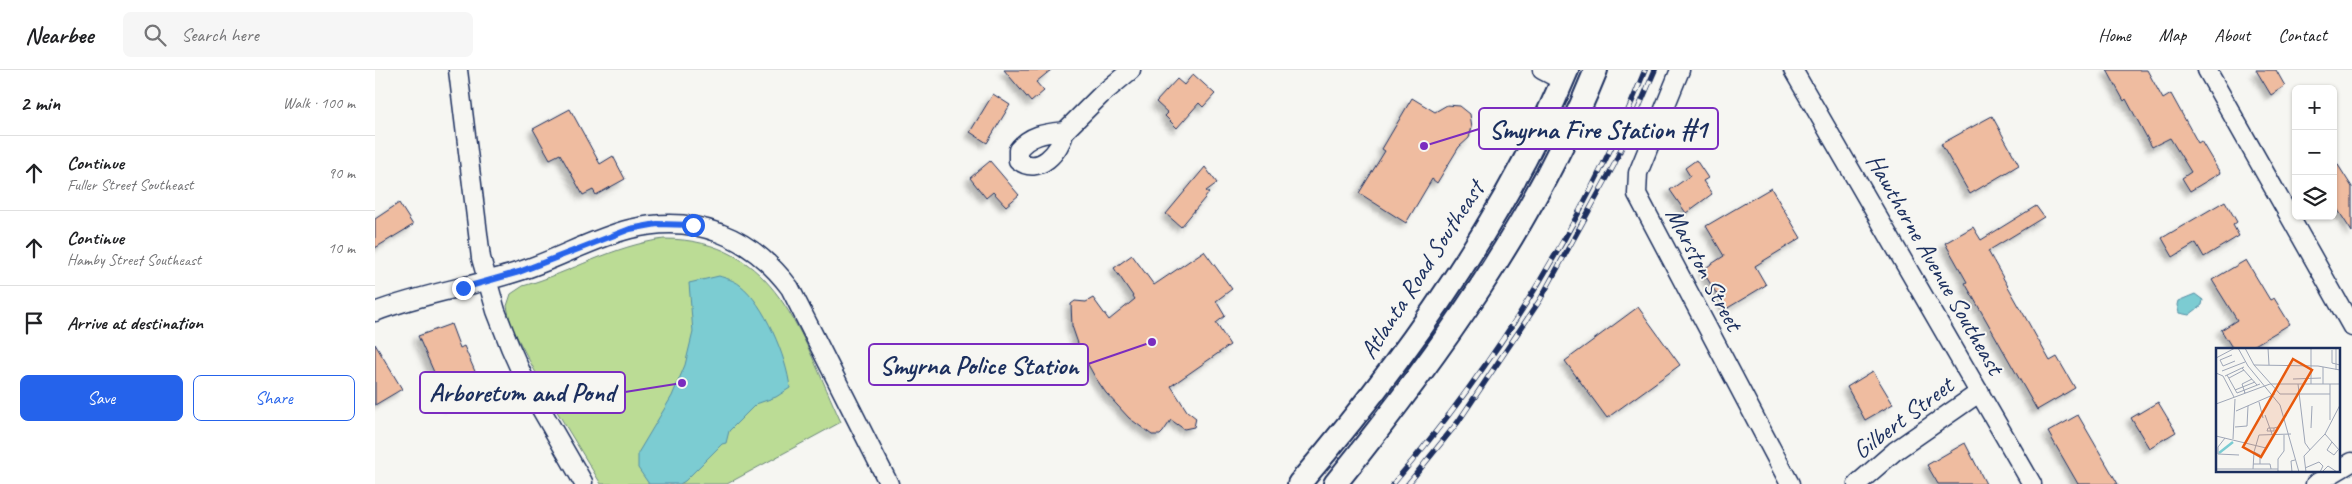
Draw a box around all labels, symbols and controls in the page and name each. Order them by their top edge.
search box [123,12,473,57]
text: Nearbee [25,20,93,50]
icon: search [141,21,169,49]
text: Search here [181,23,259,47]
text: Home [2098,24,2131,46]
text: Map [2159,24,2186,46]
text: About [2214,24,2250,46]
text: Contact [2278,24,2327,46]
map controls [2292,85,2337,220]
button: + [2292,85,2337,130]
text: 2 min [20,90,60,116]
text: Walk · 100 m [283,93,355,113]
callout: Smyrna Fire Station #1 [1479,108,1718,149]
text: Smyrna Fire Station #1 [1489,113,1710,146]
button: − [2292,130,2337,175]
street label: Hawthorne Avenue Southeast [1859,148,2013,382]
text: Continue [67,151,124,175]
icon: ahead [20,159,48,187]
text: 90 m [328,163,355,183]
street label: Atlanta Road Southeast [1353,172,1493,365]
text: Fuller Street Southeast [67,175,193,195]
button: layers [2292,175,2337,220]
street label: Marston Street [1658,202,1751,338]
route start [682,214,705,237]
text: Continue [67,226,124,250]
icon: ahead [20,234,48,262]
text: 10 m [328,238,355,258]
text: Hamby Street Southeast [67,250,201,270]
route end [452,277,475,300]
icon: arrive [20,309,48,337]
text: Arrive at destination [67,311,203,335]
callout: Smyrna Police Station [869,344,1088,385]
inset map [2216,348,2339,472]
text: Smyrna Police Station [880,349,1080,382]
street label: Gilbert Street [1846,368,1962,466]
callout: Arboretum and Pond [420,372,625,413]
button: Save [20,375,183,421]
button: Share [193,375,355,421]
text: Arboretum and Pond [429,376,619,409]

